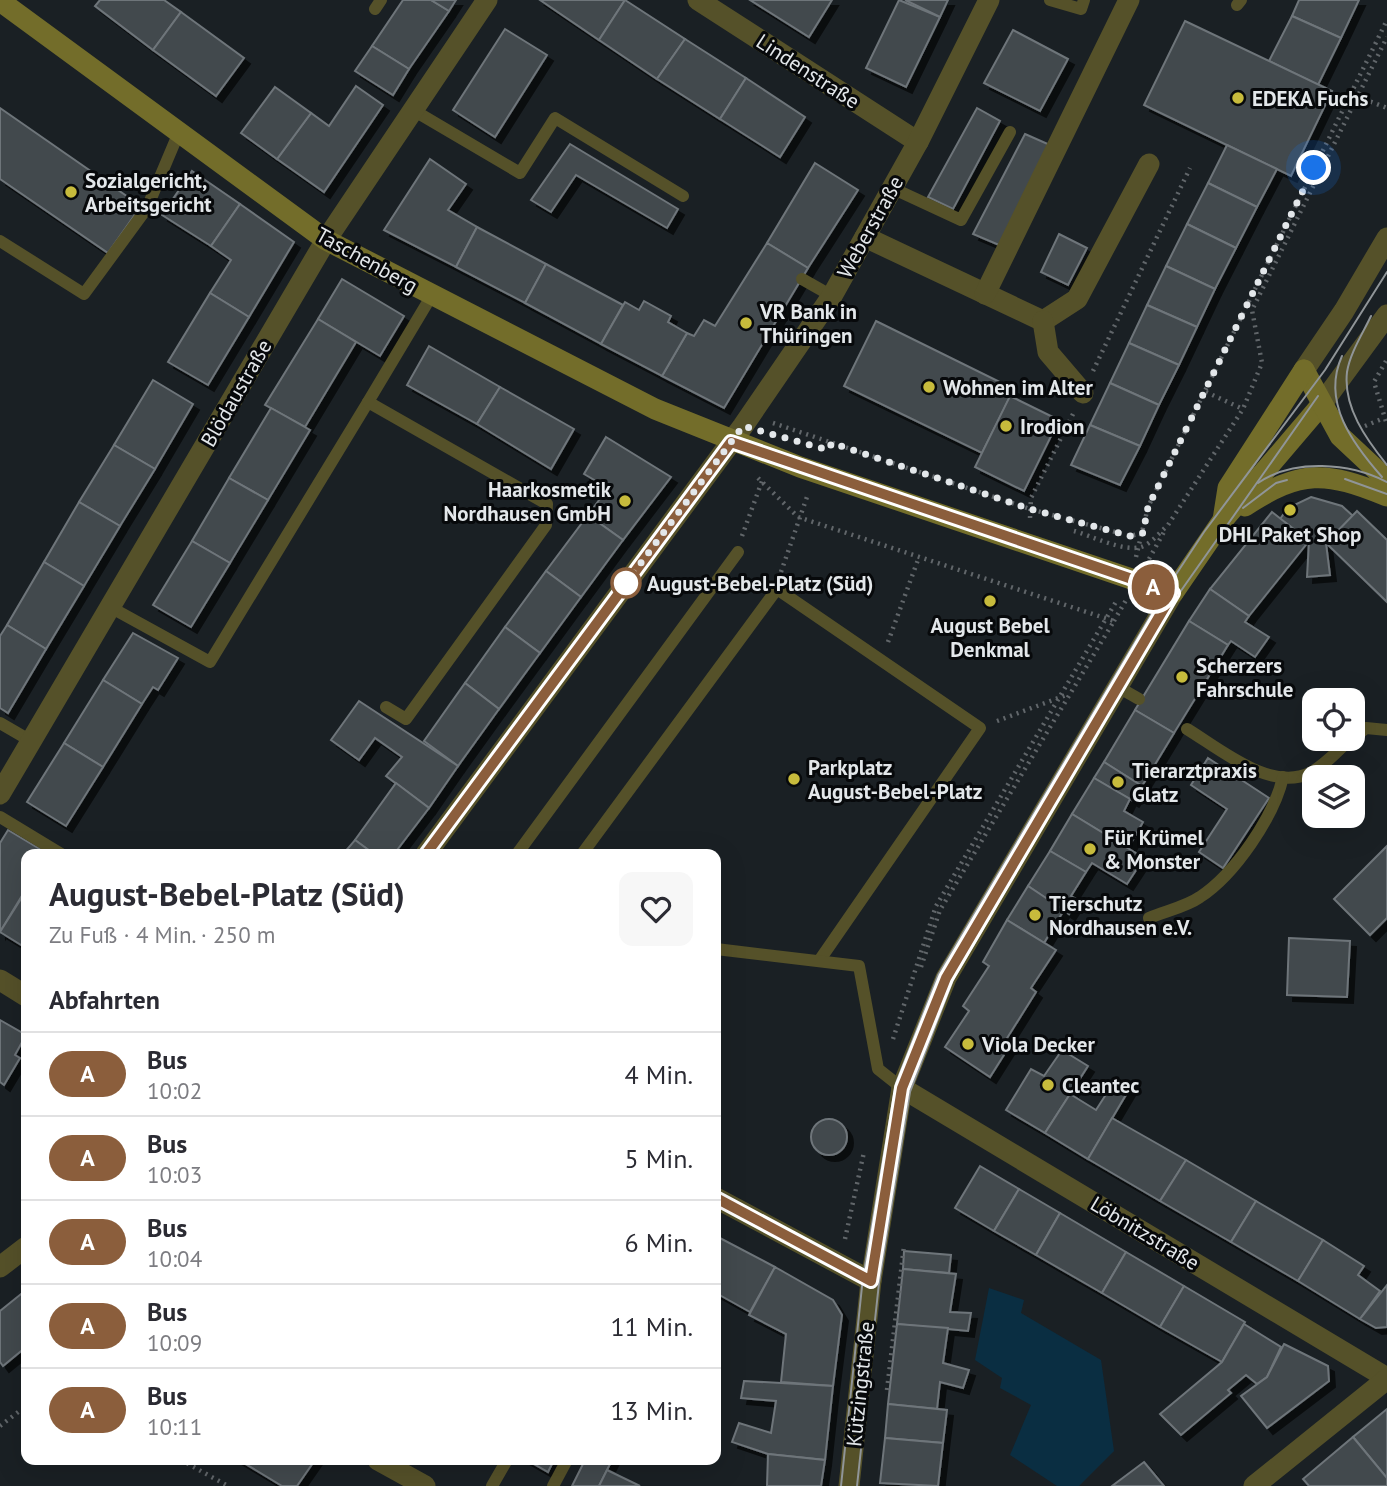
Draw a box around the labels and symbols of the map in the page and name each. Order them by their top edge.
street label: Lindenstraße [751,28,865,114]
place label: EDEKA Fuchs [1252,85,1368,112]
marker: EDEKA Fuchs [1230,90,1246,106]
your location [1296,150,1331,185]
place label: Sozialgericht, Arbeitsgericht [85,167,212,218]
street label: Weberstraße [831,171,909,283]
marker: Sozialgericht, Arbeitsgericht [63,184,79,200]
street label: Taschenberg [311,221,423,299]
place label: VR Bank in Thüringen [759,298,857,349]
marker: VR Bank in Thüringen [738,315,754,331]
street label: Blödaustraße [194,335,278,451]
place label: Wohnen im Alter [943,374,1093,401]
marker: Wohnen im Alter [921,379,937,395]
place label: Irodion [1020,413,1084,440]
marker: Irodion [998,418,1014,434]
place label: Haarkosmetik Nordhausen GmbH [443,476,612,527]
marker: Haarkosmetik Nordhausen GmbH [617,493,633,509]
marker: DHL Paket Shop [1282,502,1298,518]
place label: DHL Paket Shop [1219,521,1361,548]
line badge: A [1130,564,1176,610]
marker: August-Bebel-Platz (Süd) [611,568,641,598]
place label: August-Bebel-Platz (Süd) [647,570,873,597]
marker: August Bebel Denkmal [982,593,998,609]
place label: August Bebel Denkmal [930,612,1050,663]
place label: Scherzers Fahrschule [1196,652,1293,703]
marker: Scherzers Fahrschule [1174,669,1190,685]
place label: Parkplatz August-Bebel-Platz [808,754,982,805]
place label: Tierarztpraxis Glatz [1132,757,1257,808]
marker: Parkplatz August-Bebel-Platz [786,771,802,787]
marker: Tierarztpraxis Glatz [1110,774,1126,790]
place label: Für Krümel & Monster [1104,824,1204,875]
marker: Für Krümel & Monster [1082,841,1098,857]
place label: Tierschutz Nordhausen e.V. [1049,890,1192,941]
marker: Tierschutz Nordhausen e.V. [1027,907,1043,923]
place label: Viola Decker [981,1031,1095,1058]
marker: Viola Decker [960,1036,976,1052]
place label: Cleantec [1062,1072,1139,1099]
marker: Cleantec [1040,1077,1056,1093]
street label: Löbnitzstraße [1086,1190,1204,1276]
street label: Kützingstraße [840,1320,880,1448]

